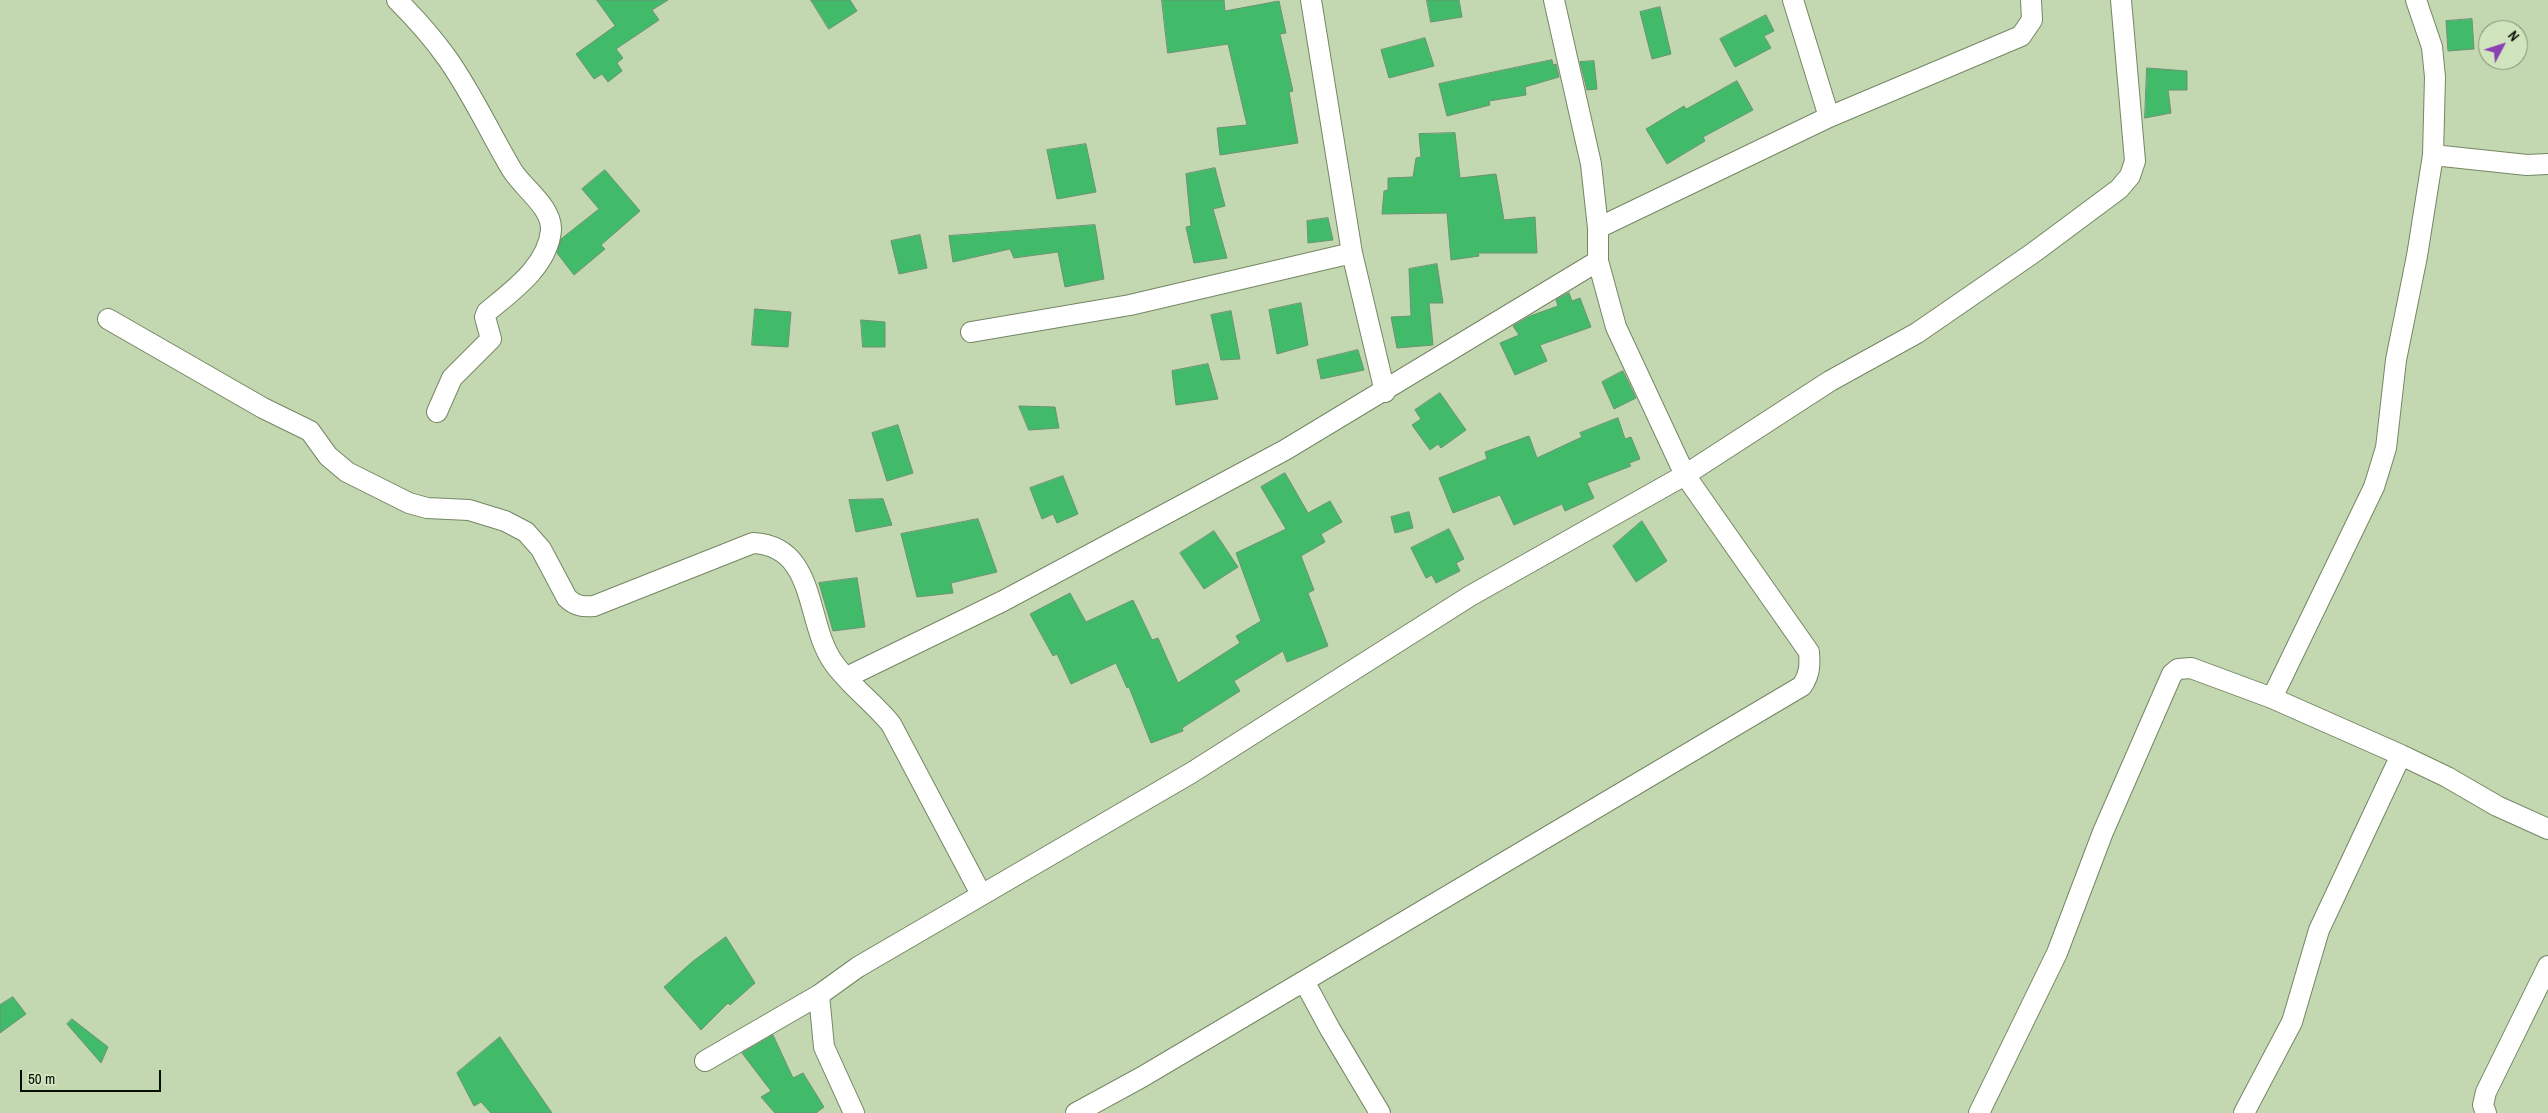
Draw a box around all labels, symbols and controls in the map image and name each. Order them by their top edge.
north arrow [2478,20,2528,70]
text: N [2504,27,2523,45]
scale bar [22,1060,164,1092]
text: 50 m [28,1068,55,1089]

